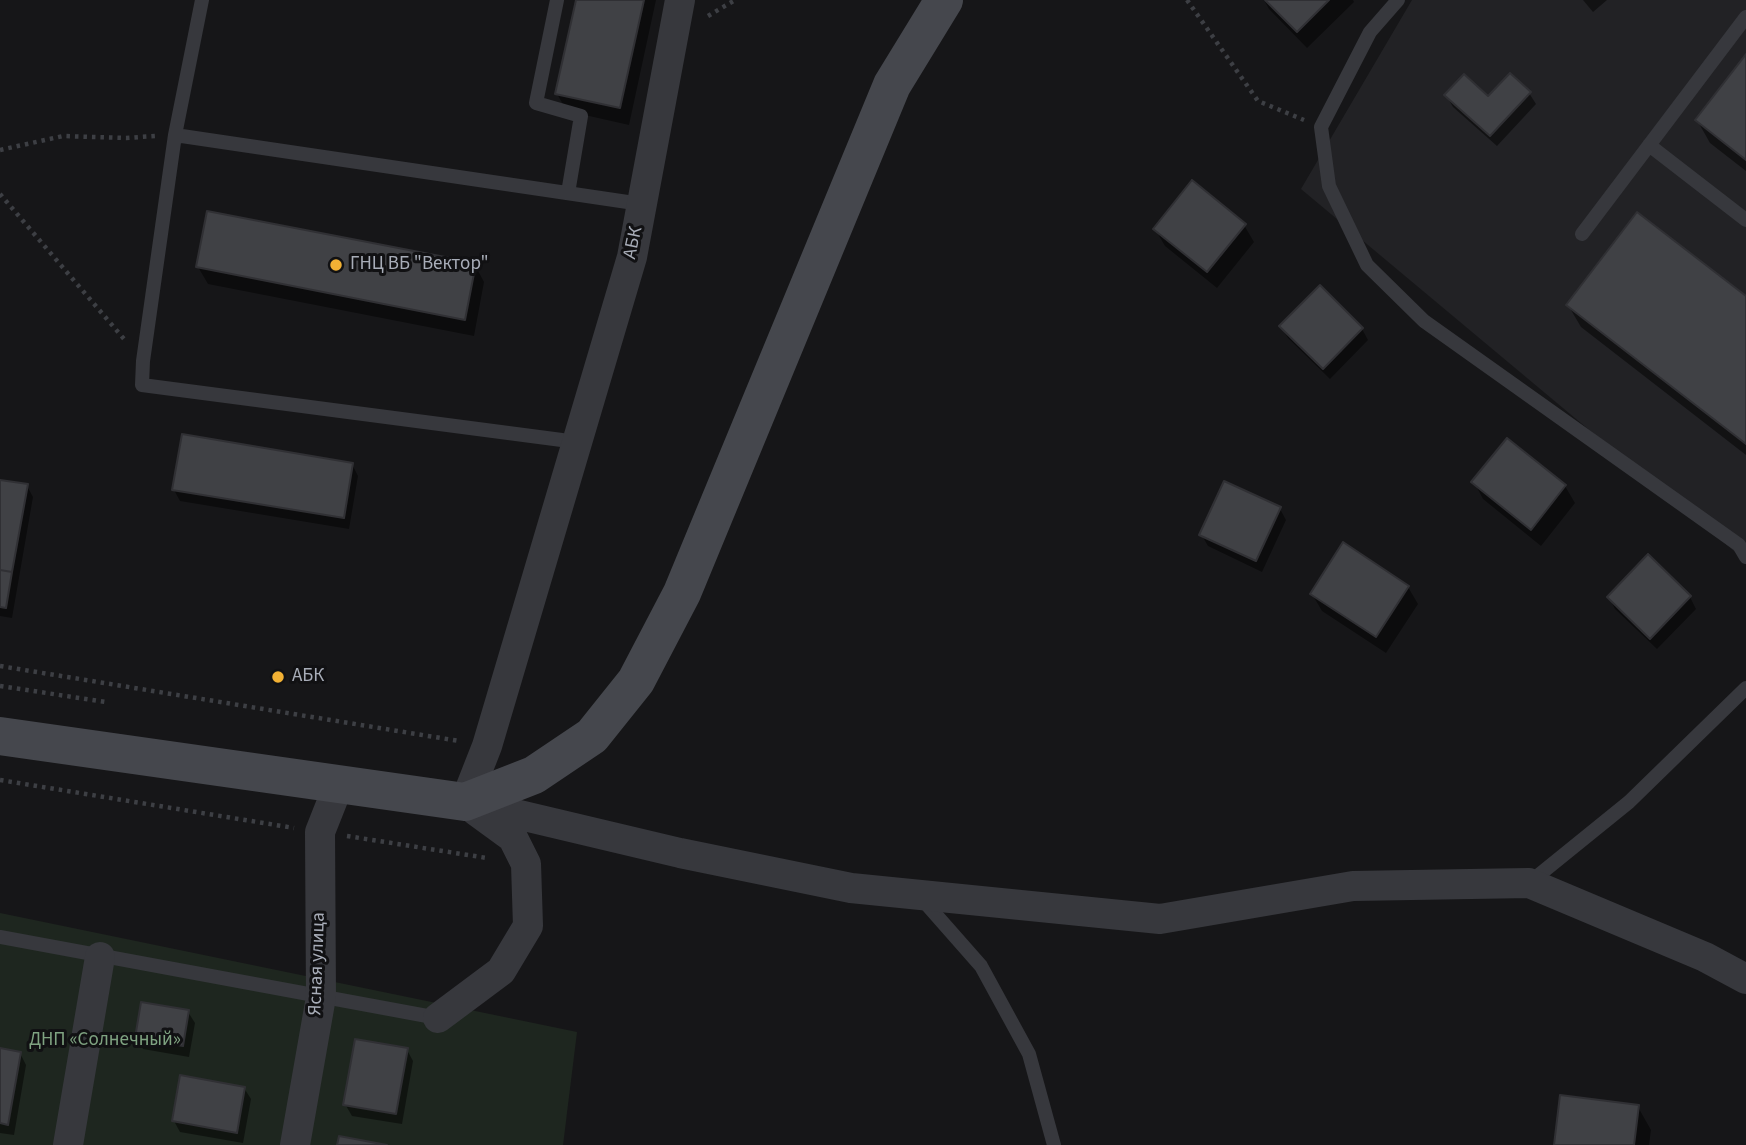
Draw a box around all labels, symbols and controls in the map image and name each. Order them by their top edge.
street label: АБК [619,225,649,261]
place label: ГНЦ ВБ "Вектор" [350,254,488,276]
marker: ГНЦ ВБ "Вектор" [328,257,344,273]
place label: АБК [292,666,324,688]
marker: АБК [270,669,286,685]
street label: Ясная улица [305,912,331,1016]
park label: ДНП «Солнечный» [29,1030,181,1052]

